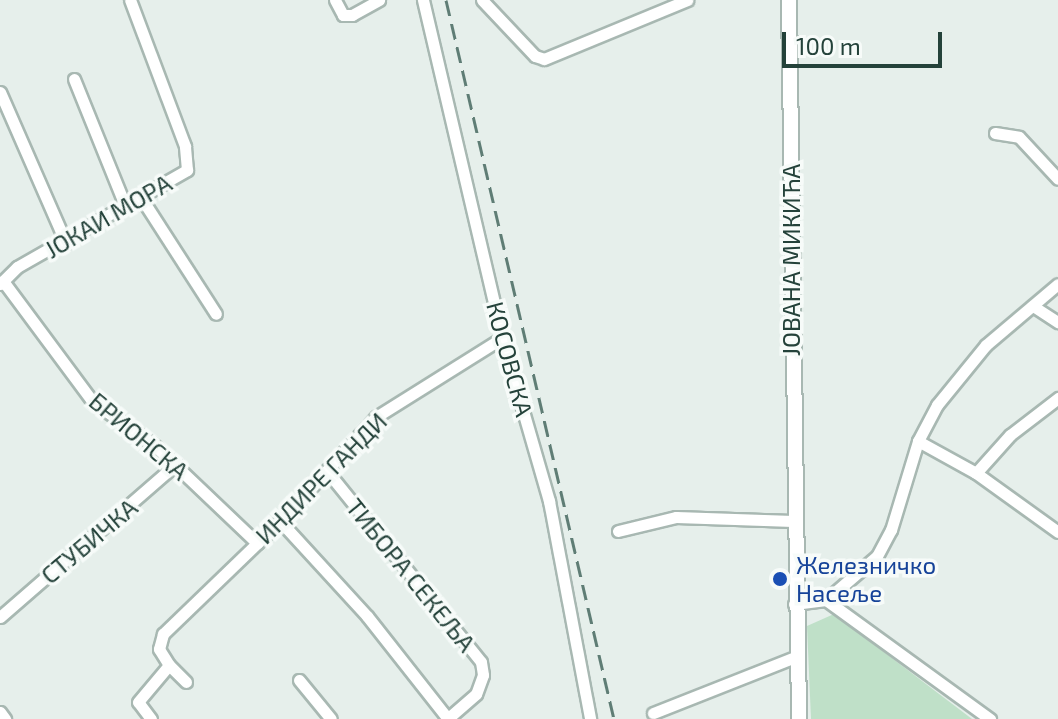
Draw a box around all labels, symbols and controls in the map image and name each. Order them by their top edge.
scale bar [786,16,946,66]
text: 100 m [796,31,861,60]
street label: ЈОВАНА МИКИЋА [777,164,805,356]
street label: ЈОКАИ МОРА [39,168,177,264]
street label: КОСОВСКА [481,298,539,420]
street label: БРИОНСКА [84,386,194,486]
street label: ИНДИРЕ ГАНДИ [249,406,393,550]
street label: СТУБИЧКА [35,493,143,589]
street label: ТИБОРА СЕКЕЉА [340,493,482,657]
place label: Железничко Насеље [796,551,936,607]
marker: Железничко Насеље [771,570,789,588]

